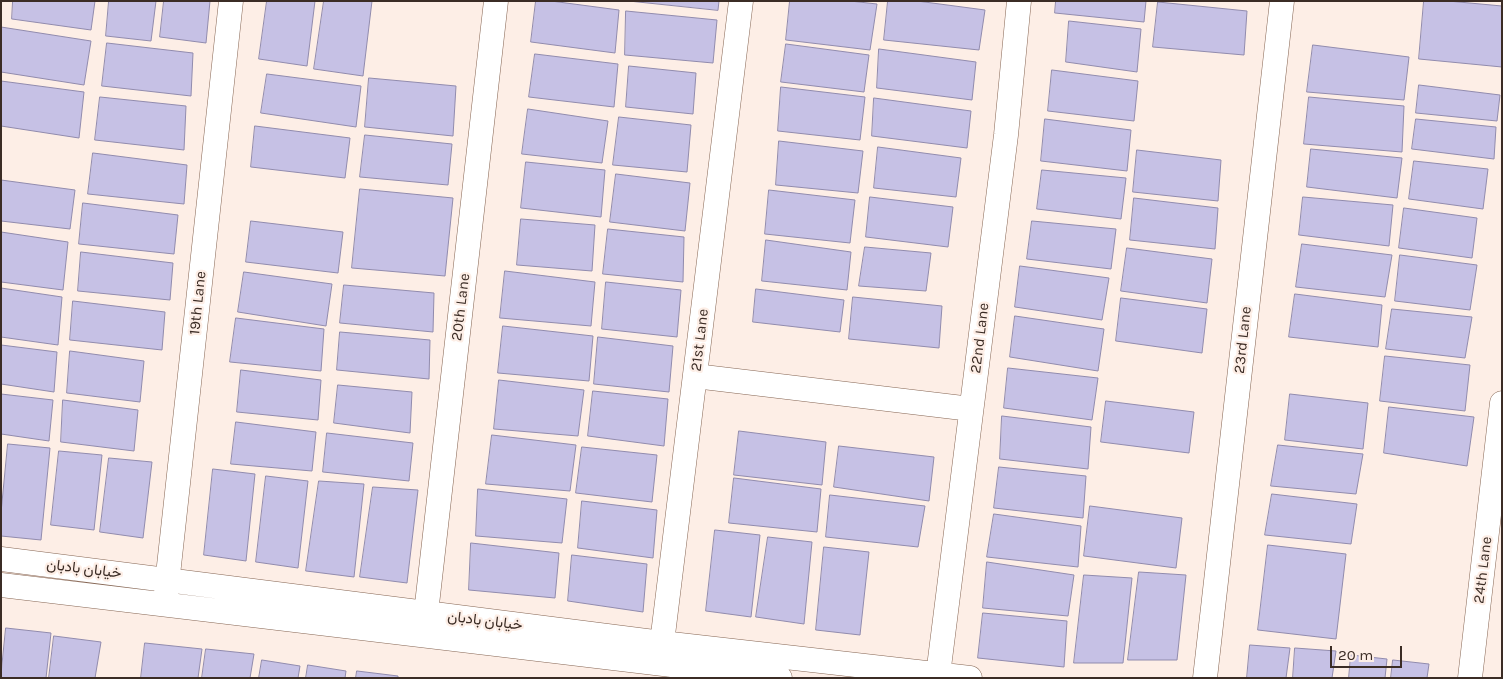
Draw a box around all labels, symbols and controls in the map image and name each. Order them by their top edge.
street label: 19th Lane [186,270,210,336]
street label: 20th Lane [448,272,474,342]
street label: 22nd Lane [967,302,993,374]
street label: 23rd Lane [1231,306,1255,374]
street label: 21st Lane [687,308,713,372]
street label: 24th Lane [1470,535,1496,605]
street label: خیابان بادبان [45,555,123,583]
street label: خیابان بادبان [446,607,524,635]
scale bar [1333,636,1406,668]
text: 20 m [1338,646,1373,664]

